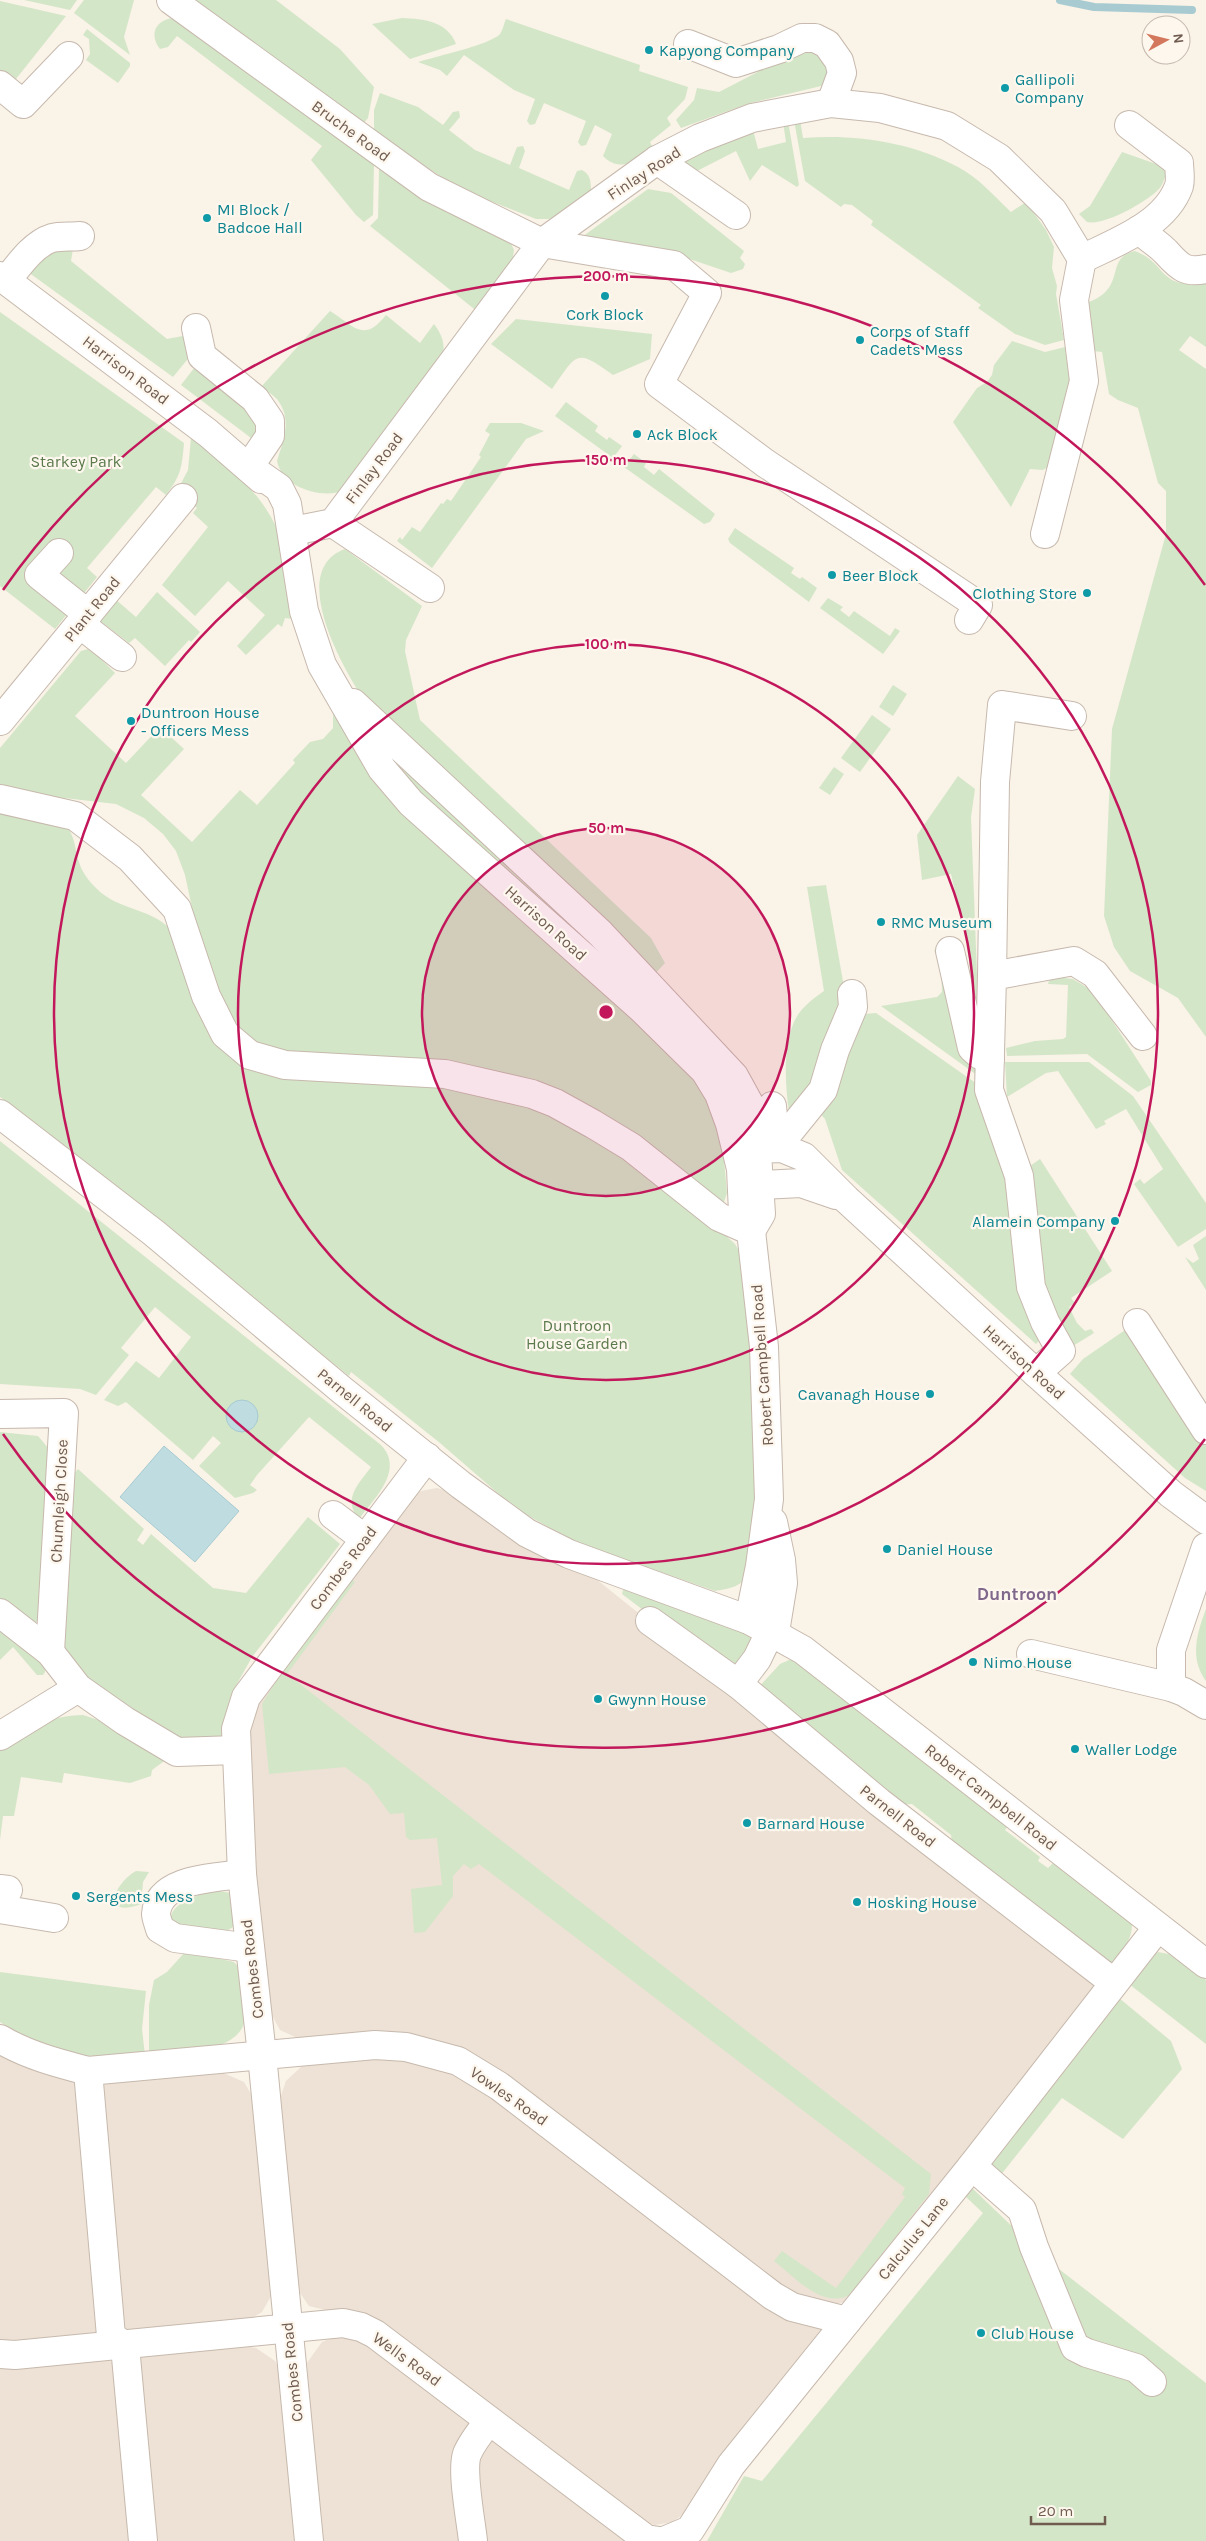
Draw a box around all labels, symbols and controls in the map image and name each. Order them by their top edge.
north arrow [1141,15,1191,65]
text: N [1169,32,1187,44]
place label: Kapyong Company [659,41,795,60]
marker: Kapyong Company [643,44,655,56]
place label: Gallipoli Company [1015,70,1084,107]
marker: Gallipoli Company [999,82,1011,94]
street label: Bruche Road [308,96,394,166]
street label: Finlay Road [604,142,684,204]
place label: MI Block / Badcoe Hall [217,200,303,237]
marker: MI Block / Badcoe Hall [201,212,213,224]
text: 200 m [583,267,629,285]
marker: Cork Block [599,290,611,302]
place label: Cork Block [566,305,644,324]
place label: Corps of Staff Cadets Mess [870,322,970,359]
street label: Harrison Road [79,331,173,409]
marker: Corps of Staff Cadets Mess [854,334,866,346]
place label: Ack Block [647,425,718,444]
marker: Ack Block [631,428,643,440]
street label: Finlay Road [341,429,407,507]
text: 150 m [585,451,627,469]
park label: Starkey Park [30,452,122,471]
place label: Beer Block [842,566,918,585]
marker: Beer Block [826,569,838,581]
street label: Plant Road [60,573,124,645]
place label: Clothing Store [973,584,1077,603]
marker: Clothing Store [1081,587,1093,599]
text: 100 m [585,635,627,653]
place label: Duntroon House - Officers Mess [141,703,259,740]
marker: Duntroon House - Officers Mess [125,715,137,727]
text: 50 m [588,819,624,837]
street label: Harrison Road [501,881,591,965]
place label: RMC Museum [891,913,992,932]
marker: RMC Museum [875,916,887,928]
centre of rings [597,1003,615,1021]
place label: Alamein Company [972,1212,1106,1231]
marker: Alamein Company [1109,1215,1121,1227]
street label: Robert Campbell Road [747,1284,777,1446]
park label: Duntroon House Garden [526,1316,628,1353]
street label: Harrison Road [979,1320,1069,1404]
street label: Parnell Road [314,1364,396,1436]
place label: Cavanagh House [798,1385,920,1404]
marker: Cavanagh House [924,1388,936,1400]
street label: Chumleigh Close [46,1439,72,1563]
street label: Combes Road [305,1522,381,1614]
place label: Daniel House [897,1540,993,1559]
marker: Daniel House [881,1543,893,1555]
district label: Duntroon [977,1583,1057,1605]
place label: Nimo House [983,1653,1072,1672]
marker: Nimo House [967,1656,979,1668]
place label: Gwynn House [608,1690,706,1709]
marker: Gwynn House [592,1693,604,1705]
street label: Robert Campbell Road [921,1740,1061,1854]
place label: Waller Lodge [1085,1740,1177,1759]
marker: Waller Lodge [1069,1743,1081,1755]
street label: Parnell Road [856,1781,940,1851]
place label: Barnard House [757,1814,865,1833]
marker: Barnard House [741,1817,753,1829]
place label: Sergents Mess [86,1887,193,1906]
marker: Sergents Mess [70,1890,82,1902]
place label: Hosking House [867,1893,977,1912]
marker: Hosking House [851,1896,863,1908]
street label: Combes Road [236,1918,268,2020]
street label: Vowles Road [466,2062,552,2130]
street label: Calculus Lane [874,2193,952,2283]
street label: Combes Road [277,2321,307,2423]
place label: Club House [991,2324,1074,2343]
marker: Club House [975,2327,987,2339]
street label: Wells Road [369,2328,445,2390]
scale bar [1031,2494,1105,2526]
text: 20 m [1038,2502,1073,2520]

